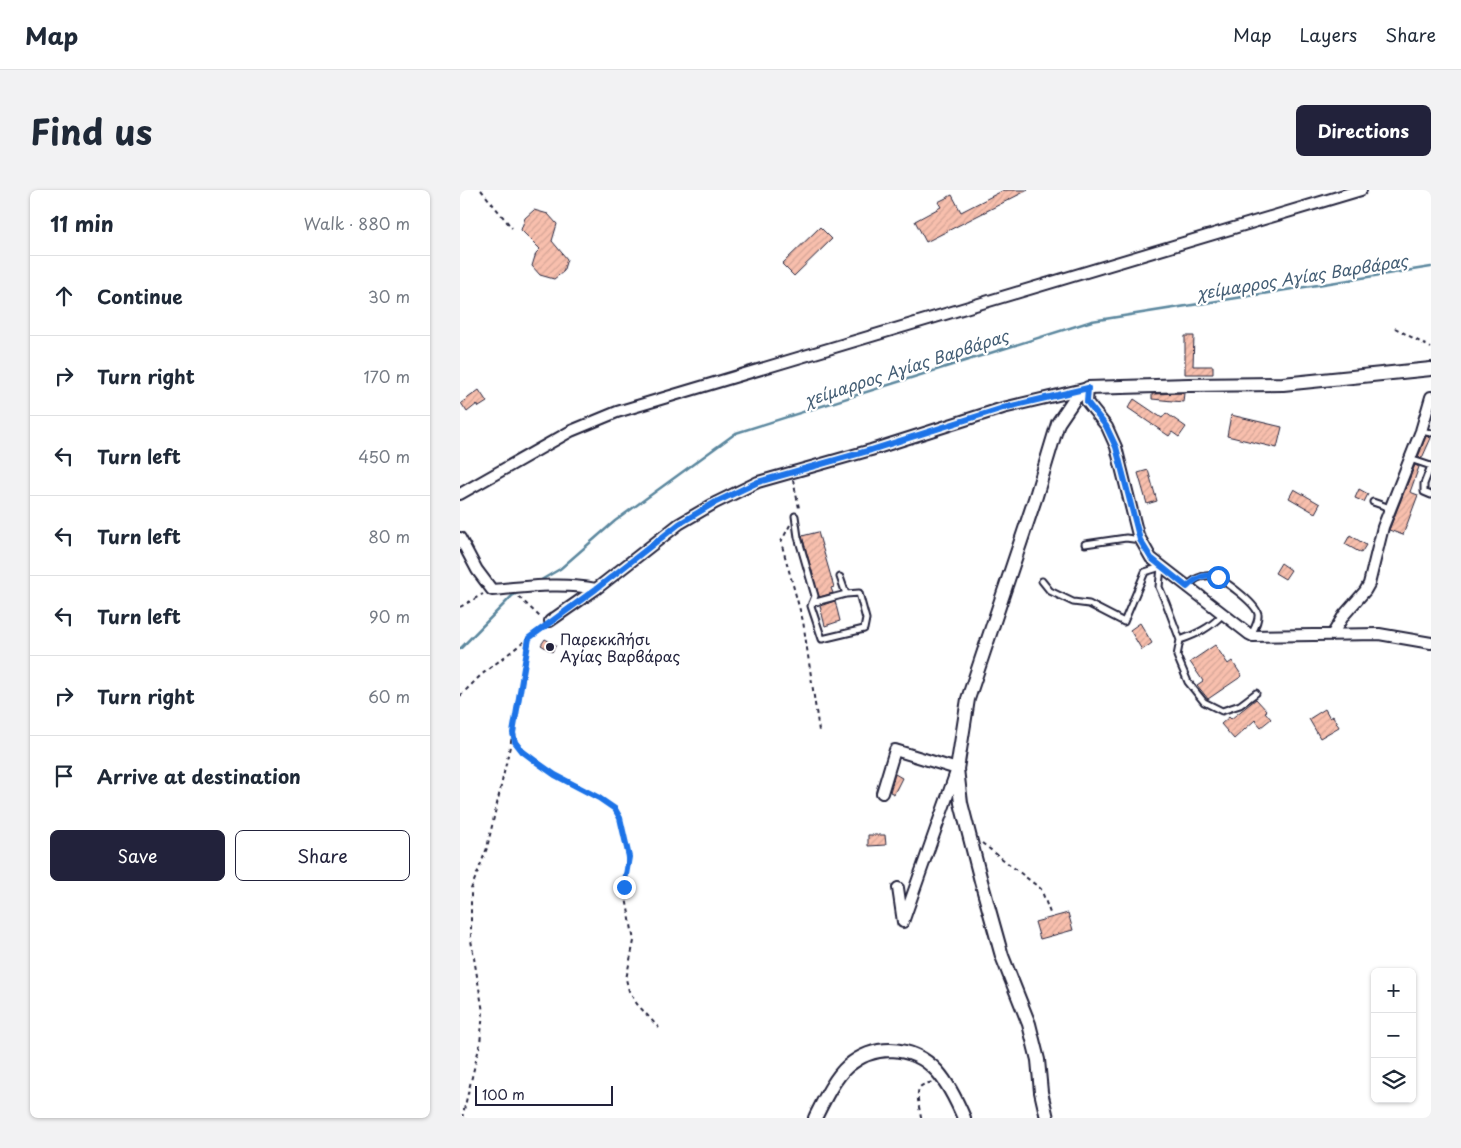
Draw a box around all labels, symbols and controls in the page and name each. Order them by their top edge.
text: Map [25,17,78,53]
text: Map [1233,21,1272,48]
text: Layers [1300,21,1357,48]
text: Share [1385,21,1436,48]
text: Find us [30,104,152,157]
button: Directions [1296,105,1431,156]
text: 11 min [50,207,114,239]
text: Walk · 880 m [304,211,410,235]
water label: χείμαρρος Αγίας Βαρβάρας [1194,247,1411,305]
icon: ahead [50,282,78,310]
text: Continue [97,282,183,310]
text: 30 m [368,284,410,308]
water label: χείμαρρος Αγίας Βαρβάρας [800,322,1013,412]
icon: right [50,362,78,390]
text: Turn right [97,362,195,390]
text: 170 m [364,364,410,388]
icon: left [50,442,78,470]
text: Turn left [97,442,181,470]
text: 450 m [358,444,410,468]
icon: left [50,522,78,550]
text: Turn left [97,522,181,550]
text: 80 m [368,524,410,548]
route start [1207,566,1230,589]
icon: left [50,602,78,630]
text: Turn left [97,602,181,630]
text: 90 m [369,604,410,628]
place label: Παρεκκλήσι Αγίας Βαρβάρας [560,627,680,667]
marker: Παρεκκλήσι Αγίας Βαρβάρας [544,641,556,653]
icon: right [50,682,78,710]
text: Turn right [97,682,195,710]
text: 60 m [368,684,410,708]
icon: arrive [50,762,78,790]
text: Arrive at destination [97,762,301,790]
button: Save [50,830,225,881]
button: Share [235,830,410,881]
route end [613,876,636,899]
map controls [1371,968,1416,1103]
button: + [1371,968,1416,1013]
button: − [1371,1013,1416,1058]
button: layers [1371,1058,1416,1103]
scale bar [475,1083,612,1106]
text: 100 m [482,1084,525,1105]

